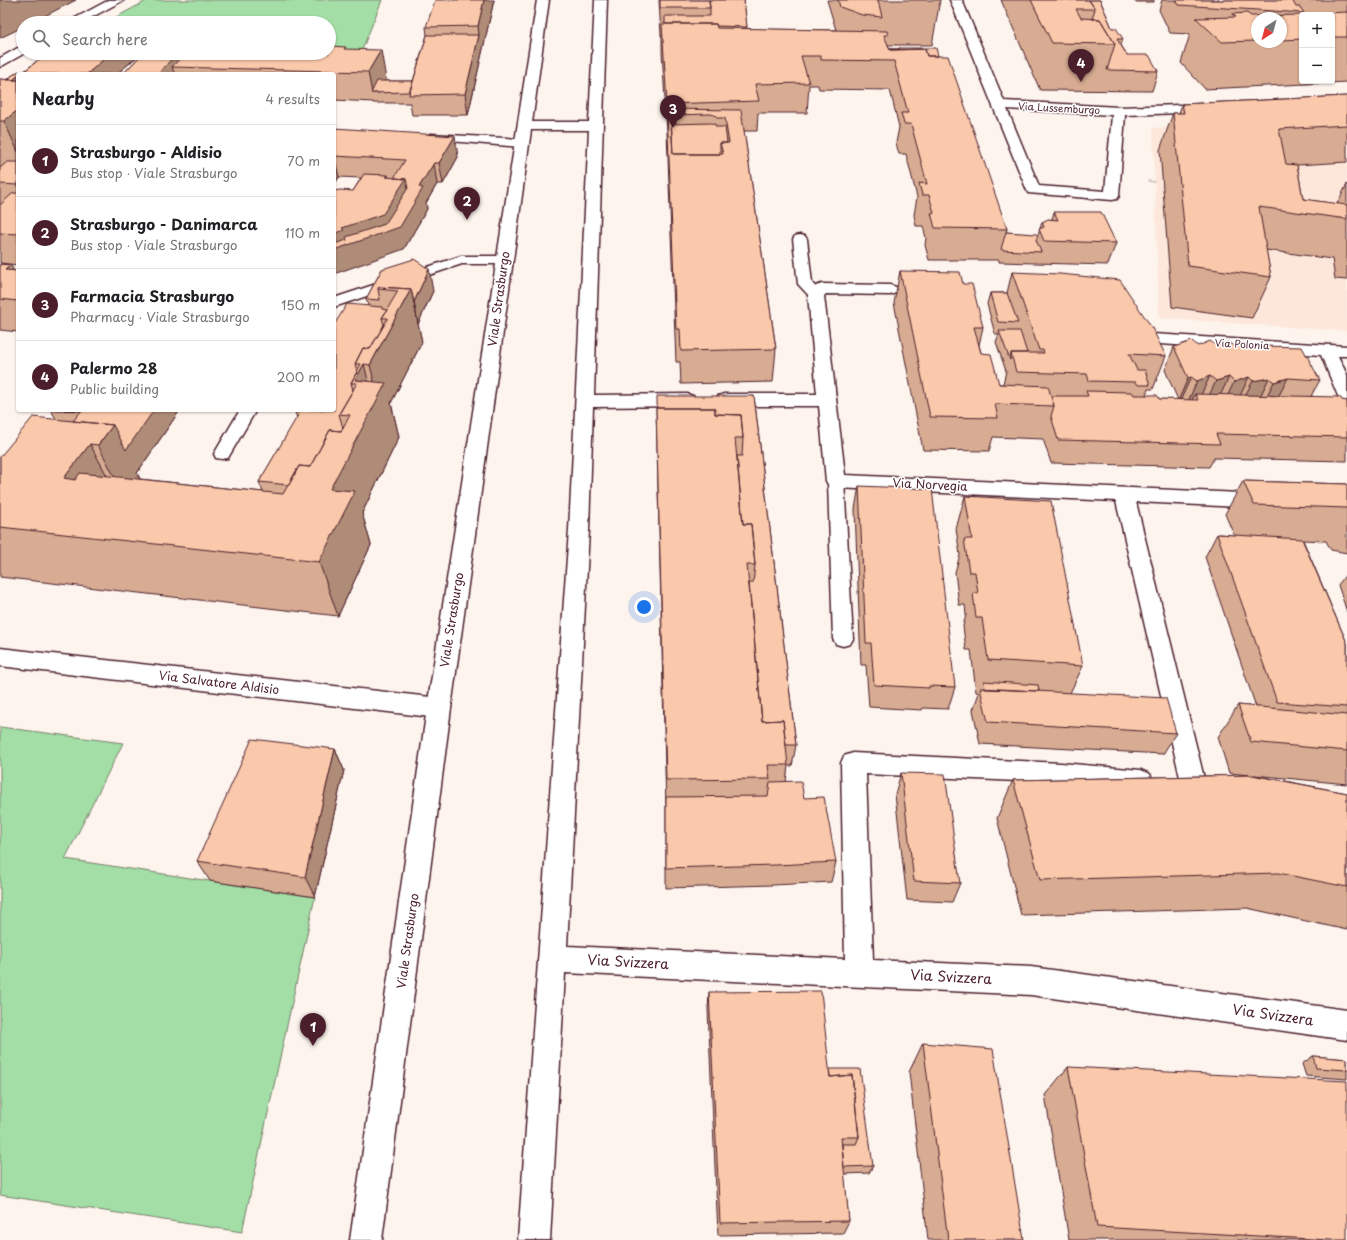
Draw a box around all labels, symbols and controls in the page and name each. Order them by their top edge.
north arrow [1251,12,1287,48]
map controls [1299,12,1335,84]
button: + [1299,12,1335,48]
search box [16,16,336,60]
icon: search [30,27,52,49]
text: Search here [62,27,148,50]
button: − [1299,48,1335,84]
pin: 4 [1068,49,1094,82]
text: Nearby [32,85,94,111]
text: 4 results [266,89,320,108]
pin: 3 [660,95,686,128]
street label: Via Lussemburgo [1018,98,1101,117]
text: Strasburgo - Aldisio [70,140,222,163]
text: 1 [42,151,48,170]
text: 70 m [287,151,320,170]
text: Bus stop · Viale Strasburgo [70,163,237,182]
pin: 2 [454,187,480,220]
text: Strasburgo - Danimarca [70,212,258,235]
text: 2 [40,223,50,242]
text: 110 m [285,223,320,242]
text: Bus stop · Viale Strasburgo [70,235,237,254]
street label: Viale Strasburgo [482,250,514,348]
text: Farmacia Strasburgo [70,284,234,307]
text: 3 [41,295,49,314]
text: 150 m [281,295,320,314]
text: Pharmacy · Viale Strasburgo [70,307,250,326]
street label: Via Polonia [1214,335,1271,352]
text: Palermo 28 [70,356,157,379]
text: 4 [41,367,49,386]
text: 200 m [277,367,320,386]
text: Public building [70,379,159,398]
street label: Via Norvegia [892,473,969,495]
street label: Viale Strasburgo [435,571,467,669]
your location [634,597,654,617]
street label: Via Salvatore Aldisio [158,666,281,698]
street label: Viale Strasburgo [391,892,423,990]
street label: Via Svizzera [587,949,670,974]
street label: Via Svizzera [910,964,993,989]
street label: Via Svizzera [1231,998,1315,1031]
pin: 1 [300,1013,326,1046]

